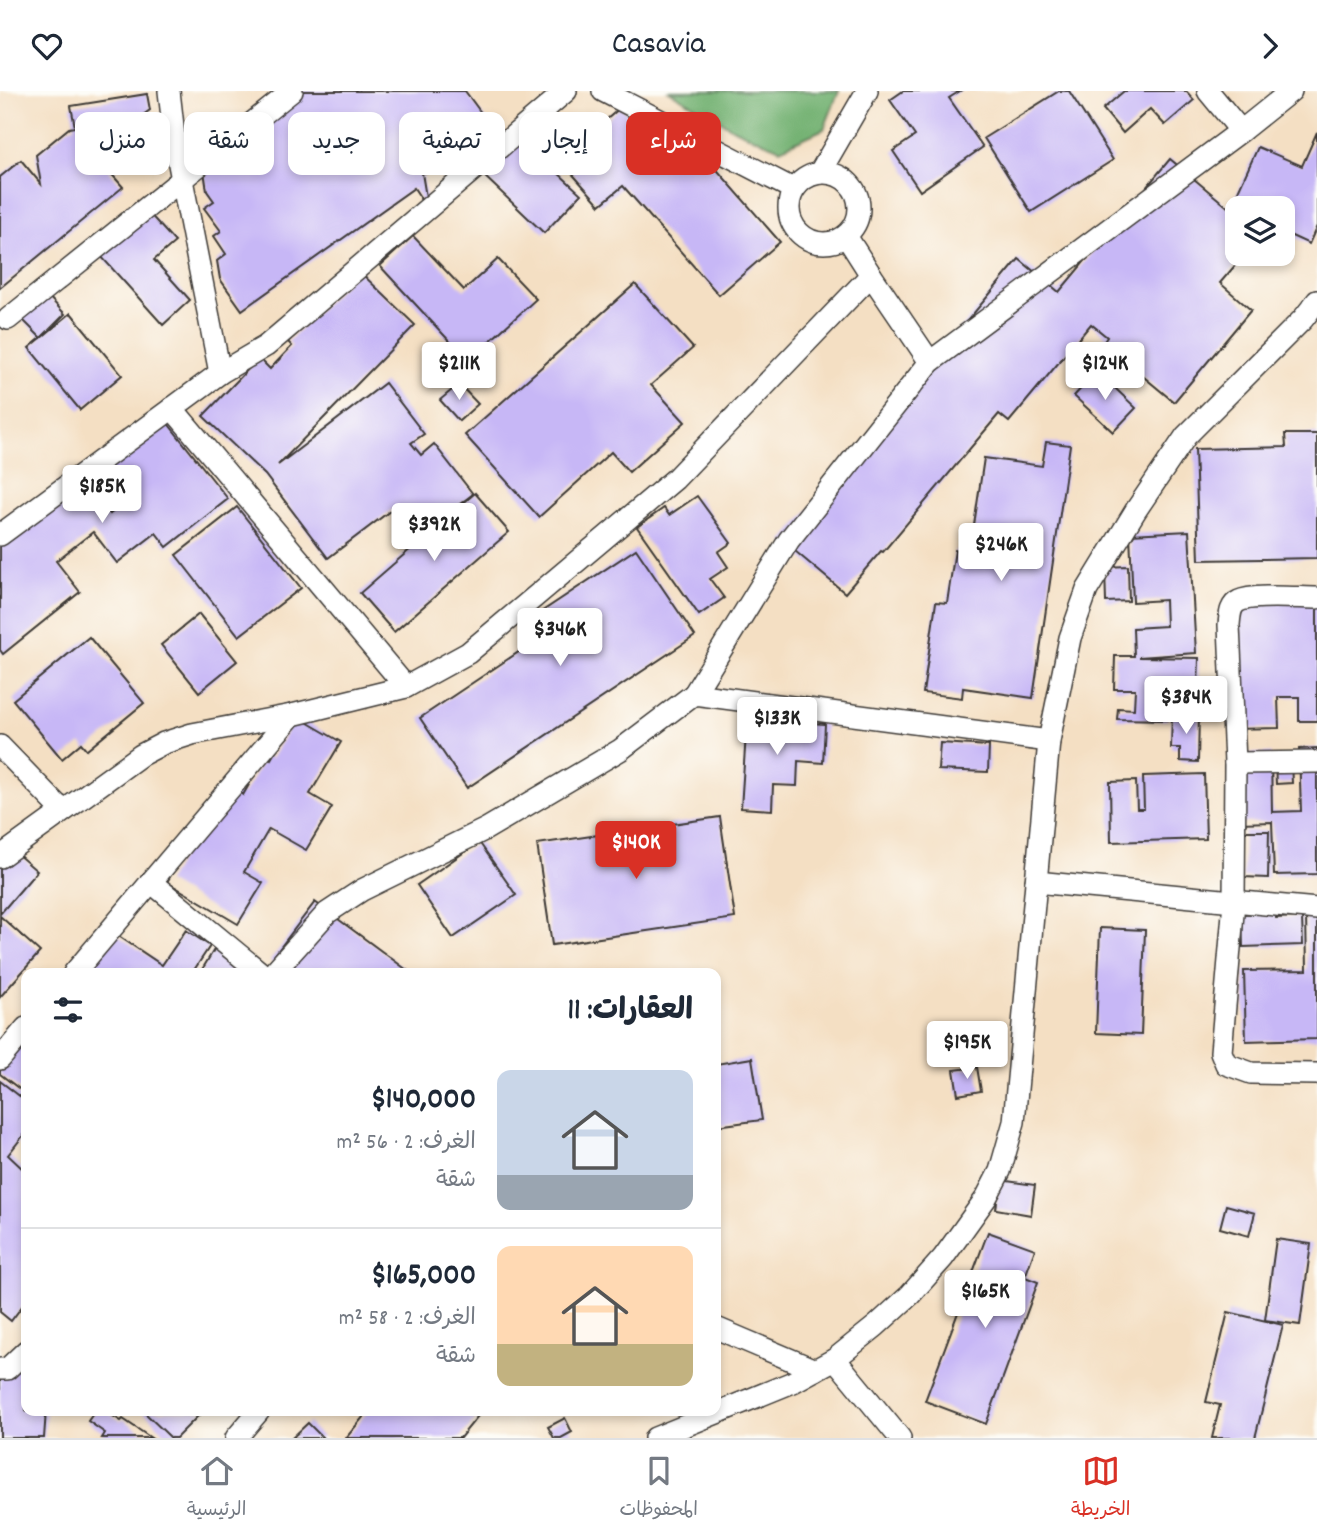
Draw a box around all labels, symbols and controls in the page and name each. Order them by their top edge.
text: Casavia [612,23,705,69]
icon: heart [28,27,66,65]
icon: forward [1251,27,1289,65]
chip: منزل [75,112,170,175]
chip: شقة [184,112,274,175]
chip: جديد [288,112,385,175]
chip: تصفية [399,112,505,175]
chip: إيجار [519,112,612,175]
chip: شراء [626,112,721,175]
map controls [1225,196,1295,266]
button: layers [1225,196,1295,266]
pin: $211K [410,343,508,402]
pin: $124K [1056,343,1154,402]
text: $211K [438,348,480,381]
text: $124K [1082,348,1128,381]
pin: $185K [53,465,151,525]
text: $185K [78,471,126,504]
pin: $392K [385,503,483,563]
text: $392K [407,509,461,542]
pin: $246K [952,524,1050,583]
text: $246K [974,529,1028,562]
pin: $346K [511,609,609,668]
text: $346K [533,614,587,647]
pin: $384K [1137,677,1235,736]
text: $384K [1160,682,1212,715]
pin: $133K [728,697,826,757]
text: $133K [753,703,801,736]
pin: $140K [587,821,685,881]
text: $140K [611,827,661,860]
icon: filters [49,991,87,1029]
text: العقارات: 11 [568,991,693,1034]
pin: $195K [918,1021,1016,1081]
text: $195K [943,1027,991,1060]
text: $140,000 [371,1080,476,1123]
icon: home [553,1098,637,1182]
text: الغرف: 2 · 56 m² [337,1127,476,1160]
text: شقة [436,1165,476,1198]
text: $165,000 [371,1256,476,1299]
pin: $165K [936,1271,1034,1330]
icon: home [553,1274,637,1358]
text: $165K [960,1276,1010,1309]
text: الغرف: 2 · 58 m² [339,1303,476,1336]
text: شقة [436,1341,476,1374]
tab: الرئيسية [187,1452,246,1525]
tab: المحفوظات [620,1452,698,1525]
tab: الخريطة [1071,1452,1130,1525]

